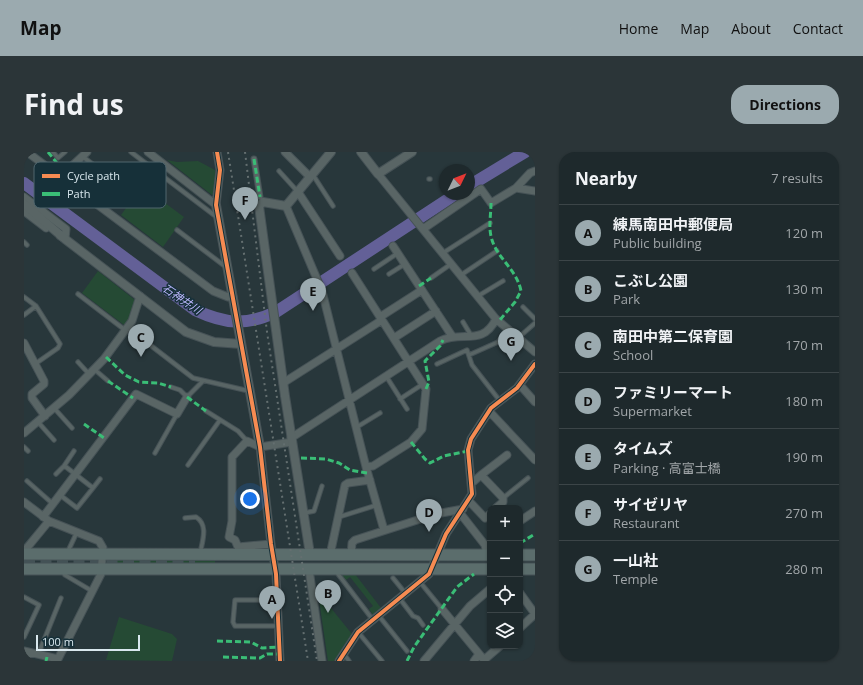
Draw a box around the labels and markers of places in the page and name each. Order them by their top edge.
pin: F [232,187,258,220]
pin: E [300,278,326,311]
pin: C [128,324,154,357]
pin: G [498,328,524,361]
pin: D [416,499,442,532]
pin: B [315,580,341,613]
pin: A [259,586,285,619]

